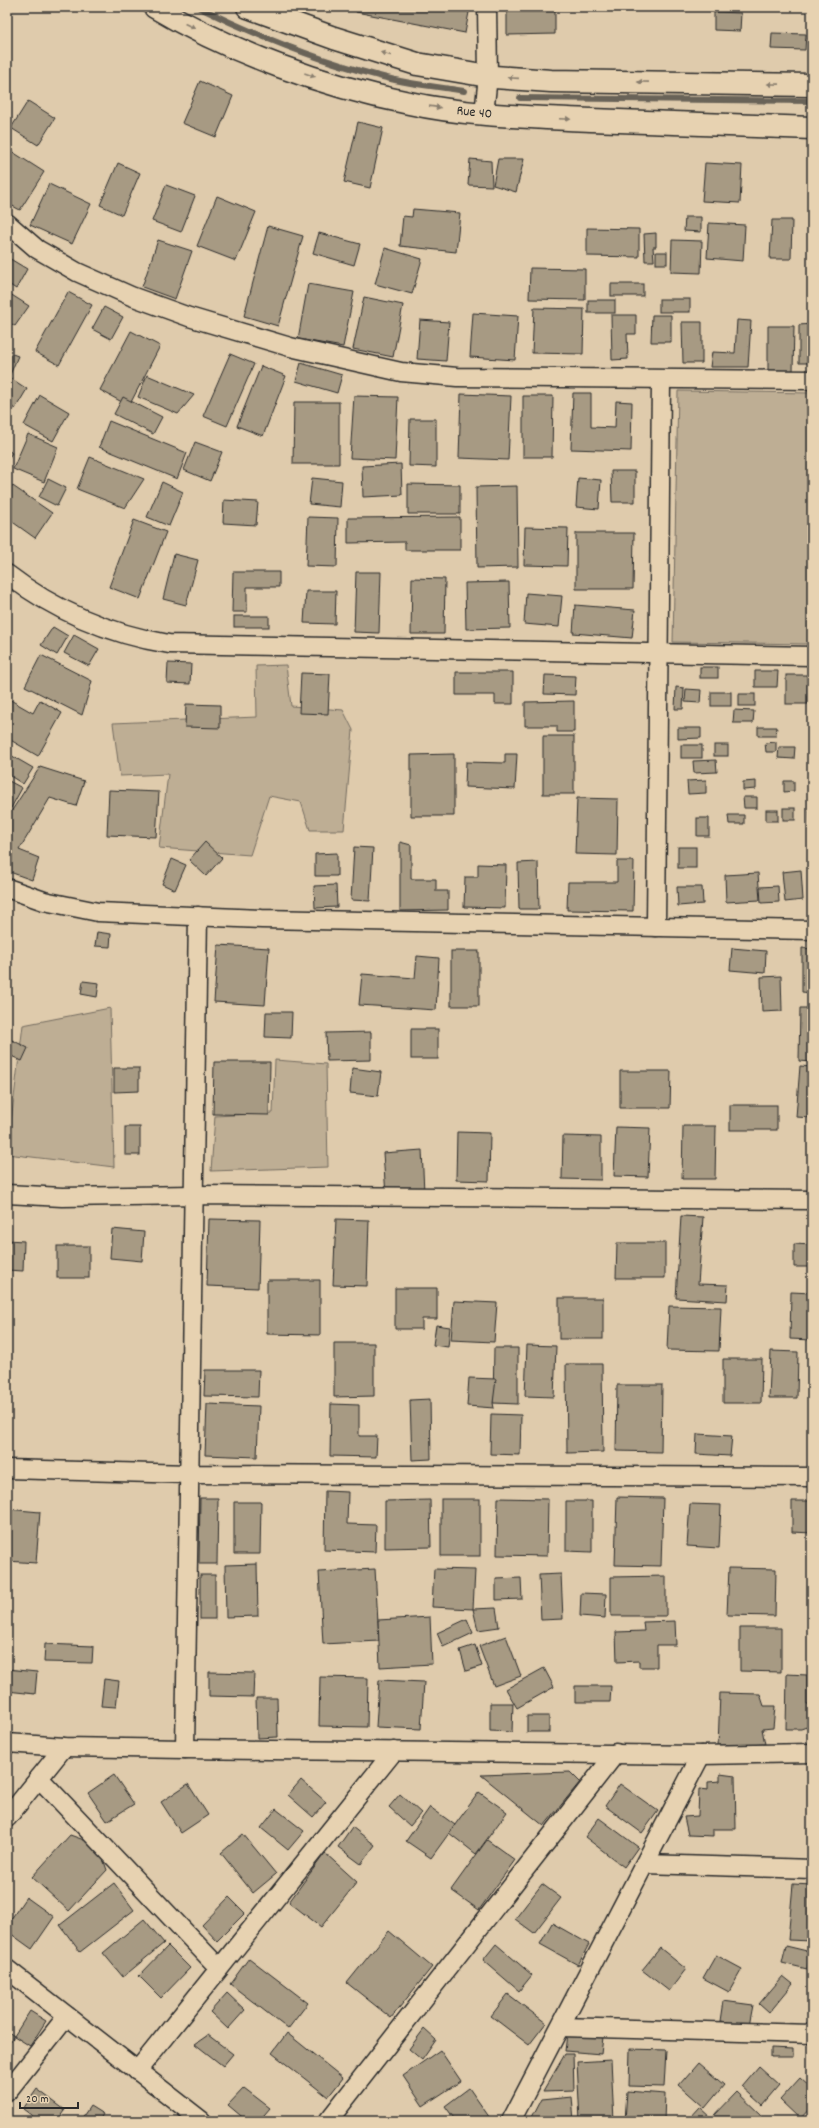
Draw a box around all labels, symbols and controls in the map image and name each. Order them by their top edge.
one-way arrow [184,23,195,29]
one-way arrow [379,51,391,57]
one-way arrow [304,73,316,79]
one-way arrow [507,75,519,82]
one-way arrow [636,79,649,85]
one-way arrow [766,81,779,87]
street label: Rue 40 [455,101,493,125]
one-way arrow [429,104,441,110]
one-way arrow [559,116,572,122]
scale bar [20,2084,78,2110]
text: 20 m [26,2091,49,2108]

